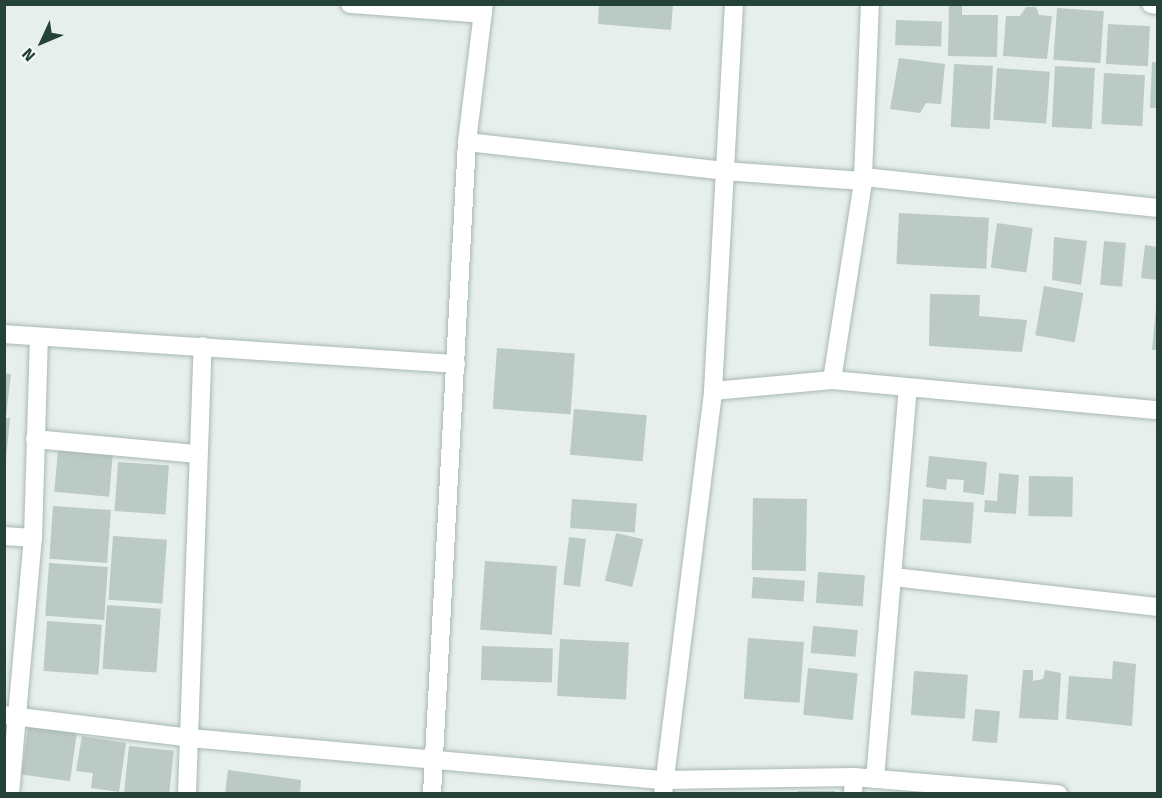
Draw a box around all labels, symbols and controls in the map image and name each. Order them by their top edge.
north arrow [12,12,72,72]
text: N [18,44,39,65]

